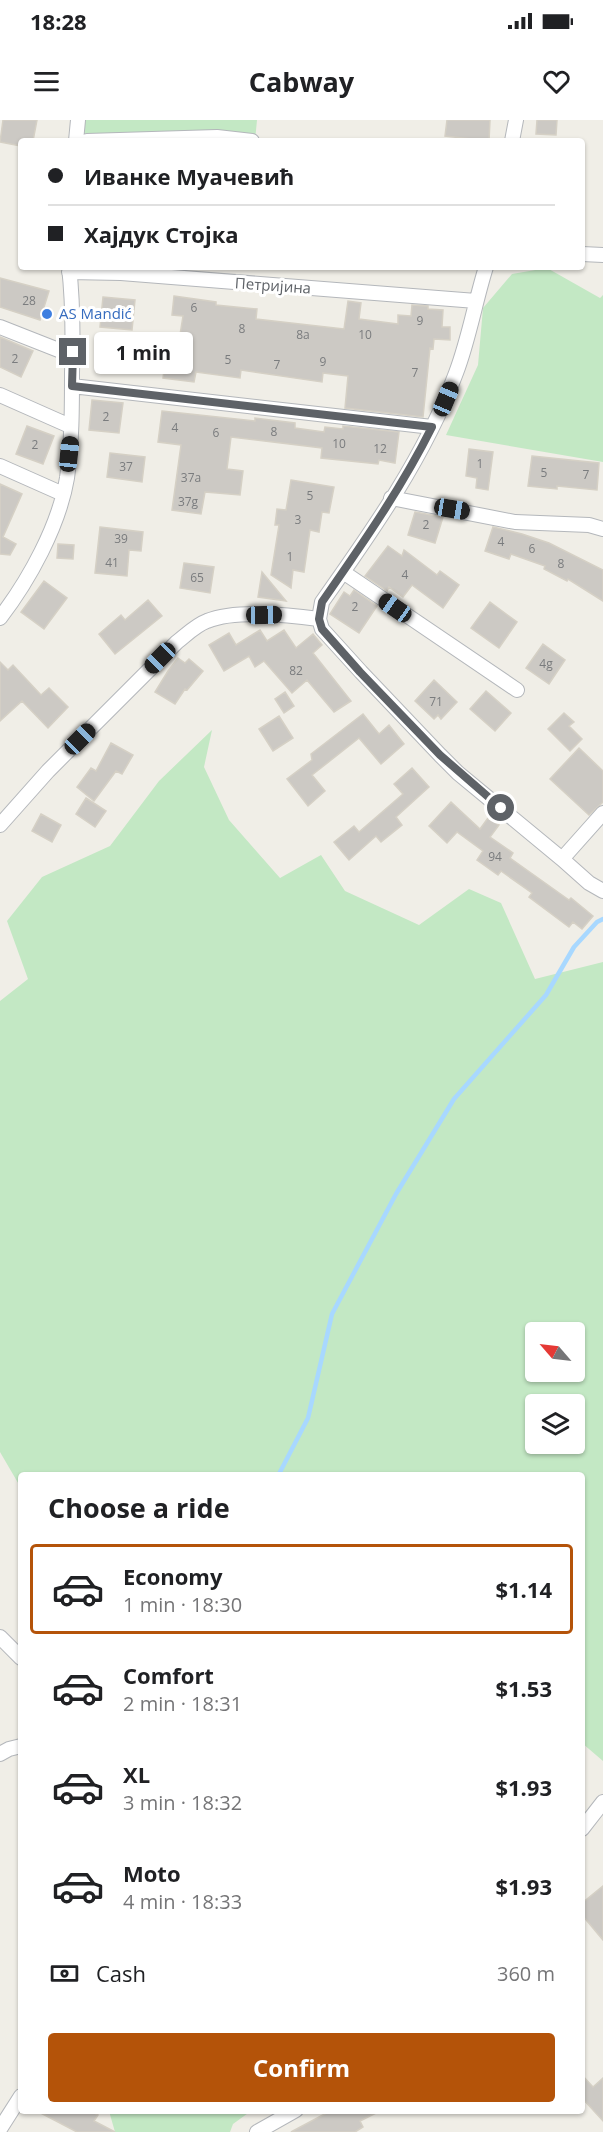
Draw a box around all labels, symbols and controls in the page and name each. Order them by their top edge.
text: 18:28 [30,6,87,36]
text: Cabway [249,63,354,100]
icon: menu [30,65,63,98]
icon: heart [540,65,573,98]
text: Иванке Муачевић [84,161,294,191]
text: Хајдук Стојка [84,219,239,249]
street label: Петријина [234,272,312,298]
house number: 28 [22,292,36,309]
house number: 6 [191,299,198,316]
place label: AS Mandić [59,303,132,323]
marker: AS Mandić [40,307,54,321]
house number: 9 [417,312,424,329]
house number: 8 [239,320,246,337]
house number: 8a [296,326,310,343]
house number: 10 [358,326,372,343]
callout: 1 min [94,331,193,373]
route end [59,338,86,365]
text: 1 min [116,339,171,366]
house number: 2 [12,350,19,367]
house number: 5 [225,351,232,368]
house number: 9 [320,353,327,370]
house number: 7 [274,356,281,373]
house number: 7 [412,364,419,381]
car [431,379,461,419]
house number: 2 [103,408,110,425]
house number: 4 [172,419,179,436]
house number: 8 [271,423,278,440]
house number: 6 [213,424,220,441]
car [58,435,80,473]
house number: 10 [332,435,346,452]
house number: 2 [32,436,39,453]
house number: 12 [373,440,387,457]
house number: 1 [477,455,483,472]
house number: 37 [119,458,133,475]
house number: 5 [541,464,548,481]
house number: 7 [583,466,590,483]
house number: 37a [181,469,201,486]
house number: 5 [307,487,314,504]
house number: 37g [178,493,199,510]
car [433,497,471,521]
house number: 3 [295,511,302,528]
house number: 2 [423,516,430,533]
house number: 39 [114,530,128,547]
house number: 4 [498,533,505,550]
house number: 6 [529,540,536,557]
house number: 1 [287,548,293,565]
house number: 41 [105,554,119,571]
house number: 8 [558,555,565,572]
house number: 4 [402,566,409,583]
house number: 65 [190,569,204,586]
car [375,590,415,626]
house number: 2 [352,598,359,615]
car [246,606,282,624]
car [141,639,179,677]
house number: 4g [539,655,553,672]
house number: 82 [289,662,303,679]
house number: 71 [429,693,443,710]
car [61,720,99,758]
route start [487,794,514,821]
house number: 94 [488,848,502,865]
north arrow [525,1322,585,1382]
map controls [525,1322,585,1454]
button: layers [525,1394,585,1454]
text: Choose a ride [48,1489,230,1526]
text: Economy [123,1561,222,1591]
icon: car [51,1562,105,1616]
text: $1.14 [495,1574,552,1604]
text: 1 min · 18:30 [123,1591,242,1618]
text: Comfort [123,1660,214,1690]
icon: car [51,1661,105,1715]
text: $1.53 [495,1673,552,1703]
text: 2 min · 18:31 [123,1690,242,1717]
text: XL [123,1759,150,1789]
icon: car [51,1760,105,1814]
text: $1.93 [495,1772,552,1802]
text: 3 min · 18:32 [123,1789,242,1816]
text: Moto [123,1858,181,1888]
icon: car [51,1859,105,1913]
text: $1.93 [495,1871,552,1901]
text: 4 min · 18:33 [123,1888,242,1915]
icon: cash [48,1957,81,1990]
text: Cash [96,1958,146,1988]
text: 360 m [497,1960,555,1987]
button: Confirm [48,2033,555,2102]

